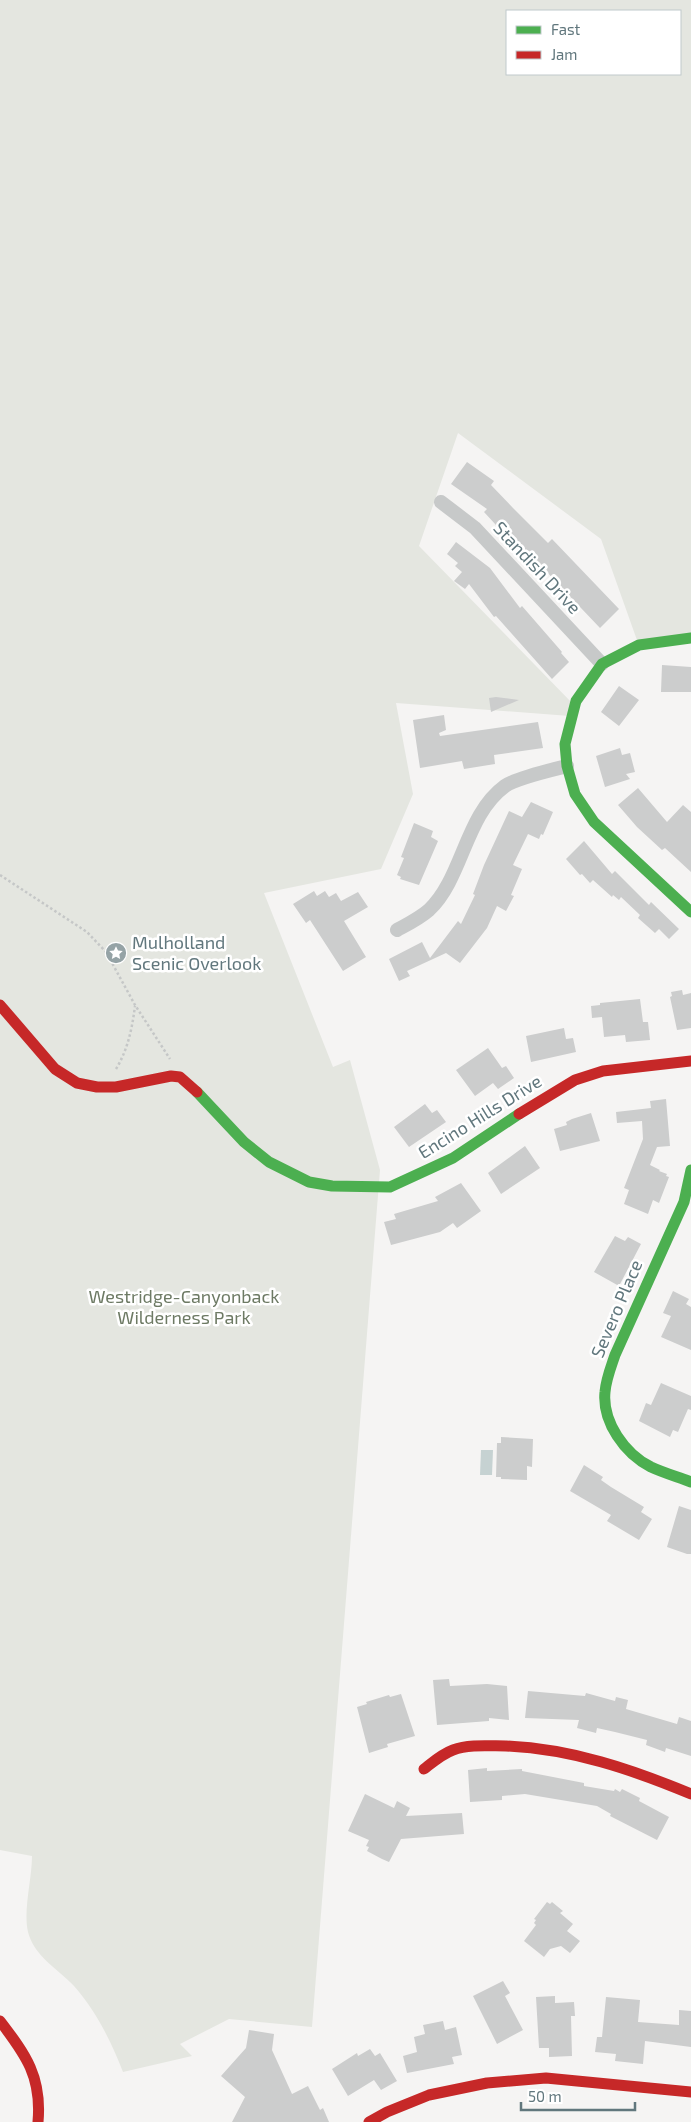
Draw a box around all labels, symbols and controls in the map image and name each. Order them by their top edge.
legend [506,10,681,75]
text: Fast [551,20,581,38]
text: Jam [551,45,577,63]
street label: Standish Drive [489,517,586,618]
place label: Mulholland Scenic Overlook [132,931,261,974]
place icon: Mulholland Scenic Overlook [104,941,128,965]
street label: Encino Hills Drive [414,1069,545,1163]
street label: Severo Place [586,1256,647,1361]
park label: Westridge-Canyonback Wilderness Park [89,1285,279,1328]
scale bar [521,2080,635,2112]
text: 50 m [528,2087,562,2105]

